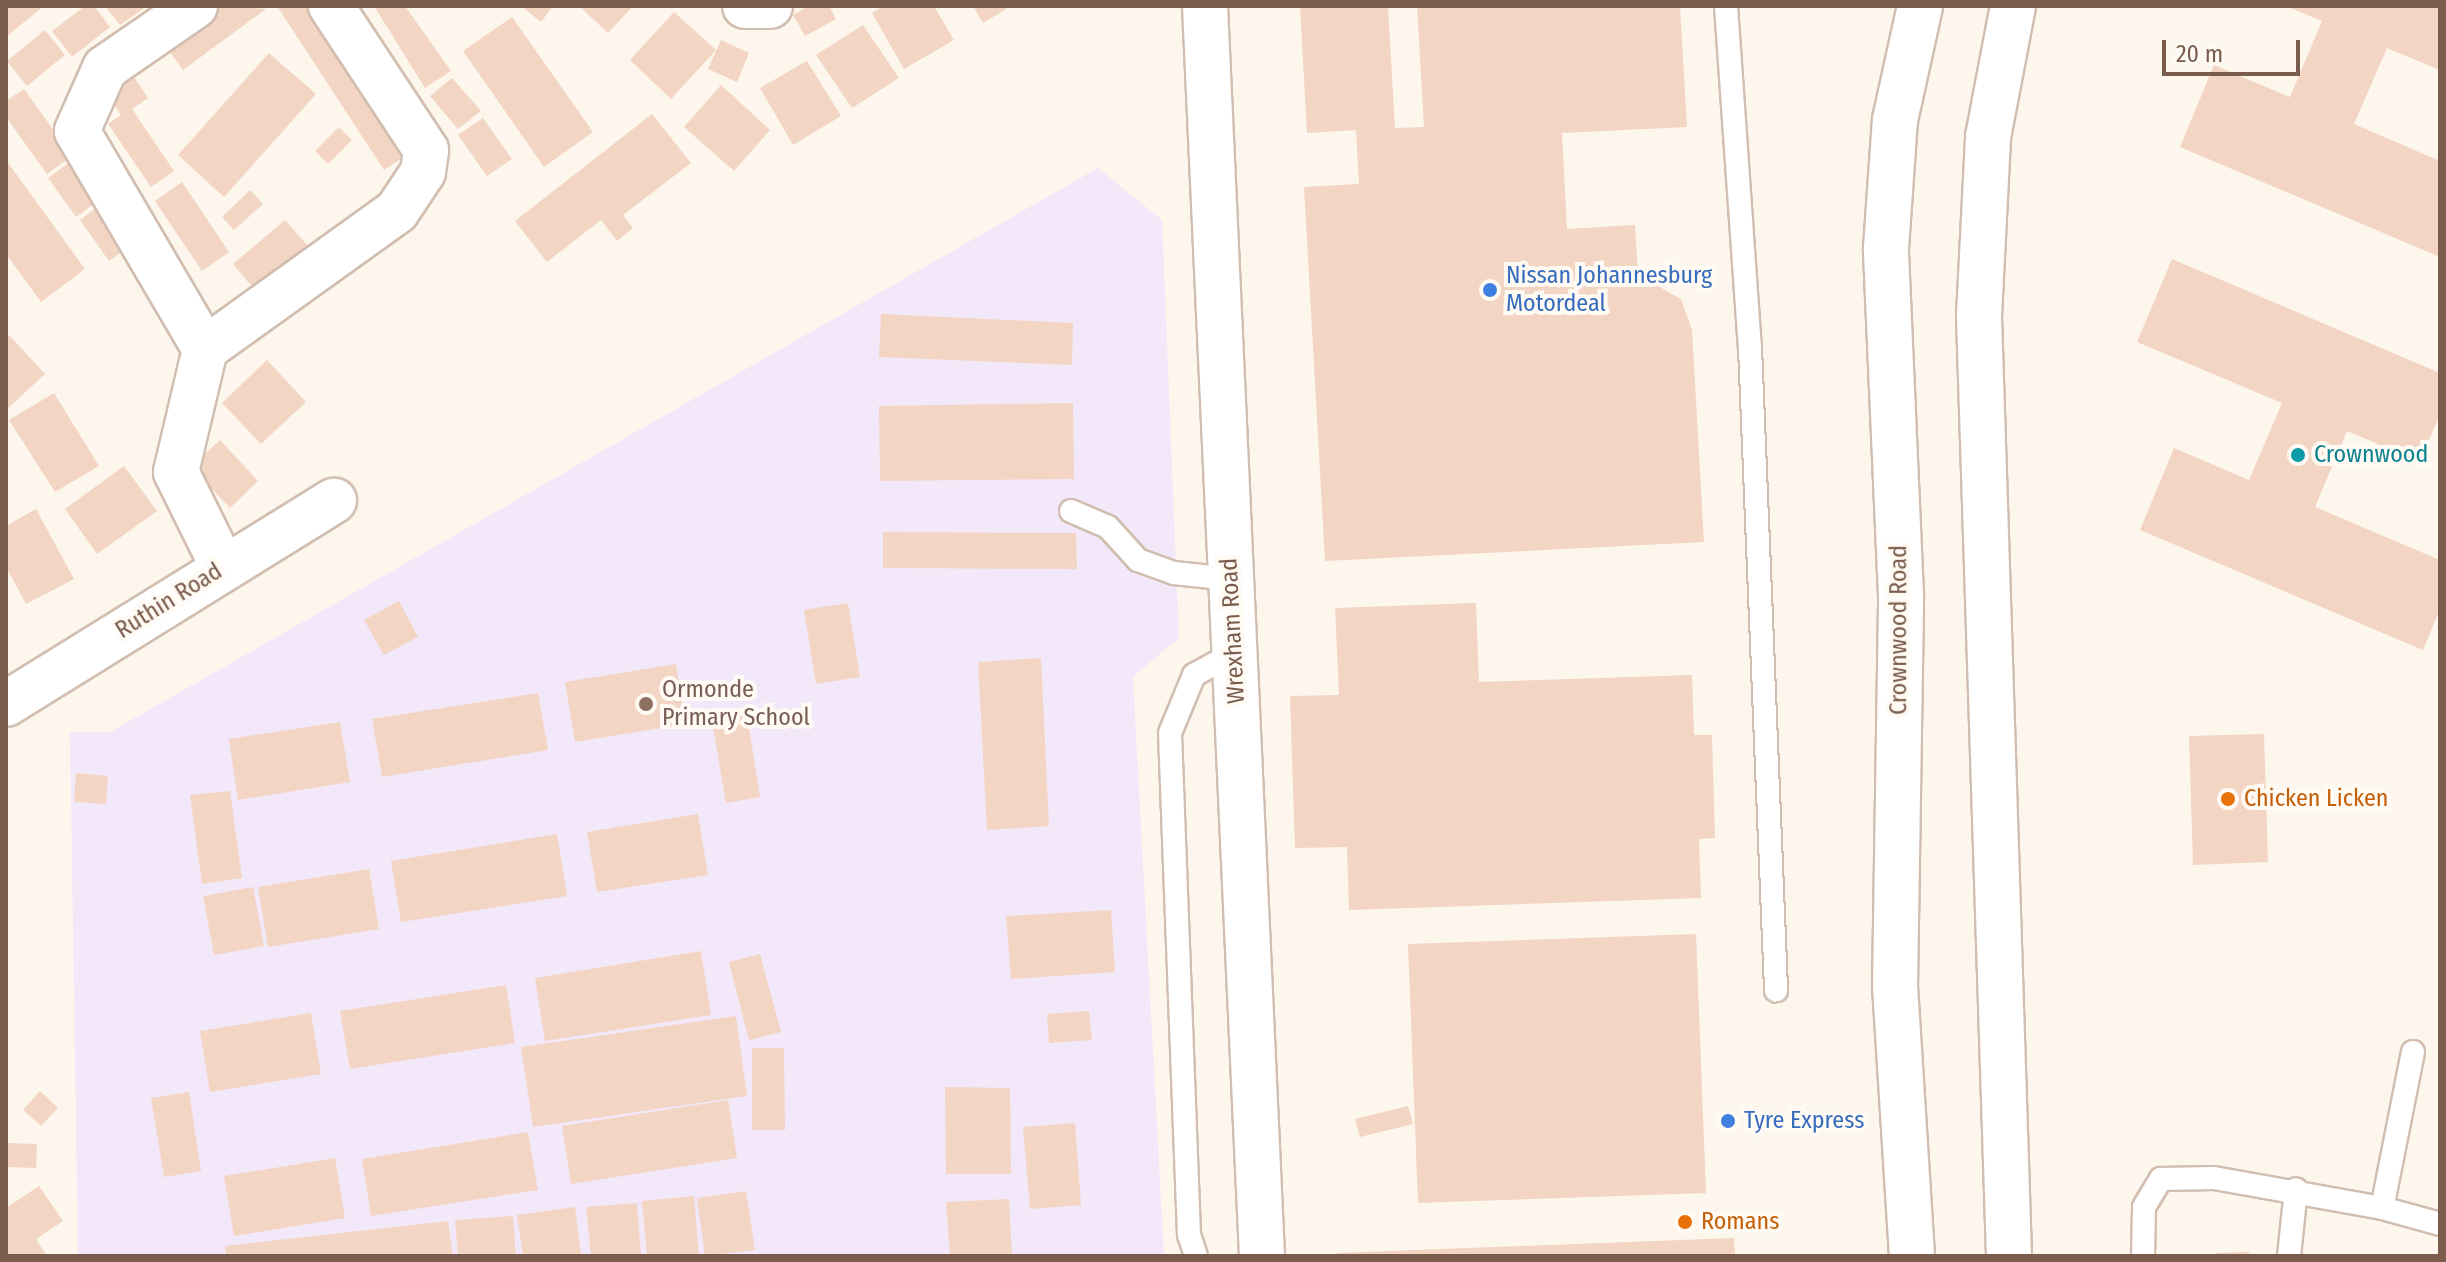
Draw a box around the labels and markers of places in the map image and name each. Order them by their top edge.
place label: Nissan Johannesburg Motordeal [1506,262,1712,318]
marker: Nissan Johannesburg Motordeal [1481,281,1499,299]
place label: Crownwood [2314,441,2428,469]
marker: Crownwood [2289,446,2307,464]
place label: Ormonde Primary School [662,676,810,732]
marker: Ormonde Primary School [637,695,655,713]
place label: Chicken Licken [2244,785,2388,813]
marker: Chicken Licken [2219,790,2237,808]
place label: Tyre Express [1744,1107,1864,1135]
marker: Tyre Express [1719,1112,1737,1130]
place label: Romans [1701,1208,1779,1236]
marker: Romans [1676,1213,1694,1231]

